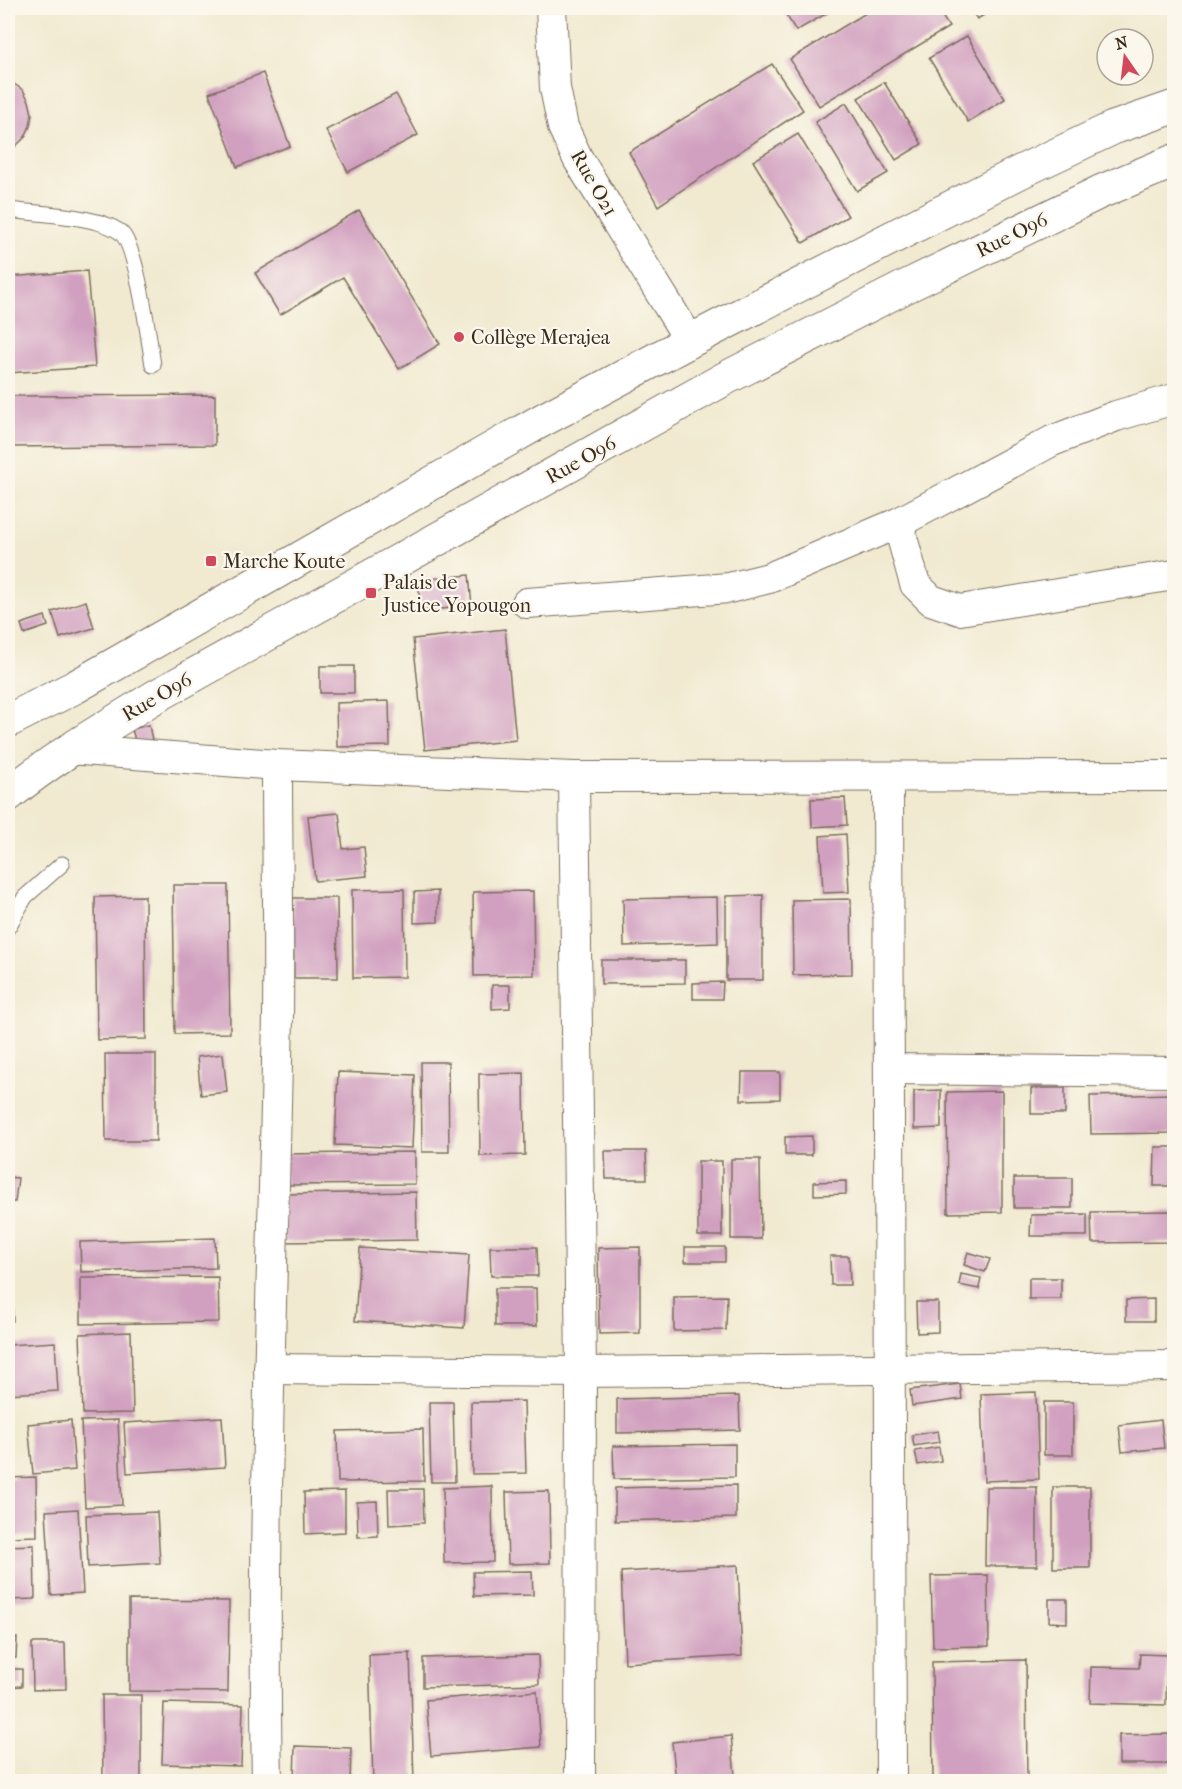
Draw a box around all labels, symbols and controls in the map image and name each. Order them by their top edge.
north arrow [1095,27,1155,87]
text: N [1113,32,1131,54]
street label: Rue O21 [566,146,622,220]
street label: Rue O96 [972,208,1052,262]
place label: Collège Merajea [471,326,611,349]
marker: Collège Merajea [452,330,466,344]
street label: Rue O96 [542,431,620,489]
place label: Marche Koute [223,550,346,573]
marker: Marche Koute [204,554,218,568]
place label: Palais de Justice Yopougon [381,571,531,617]
marker: Palais de Justice Yopougon [364,586,378,600]
street label: Rue O96 [118,668,196,726]

